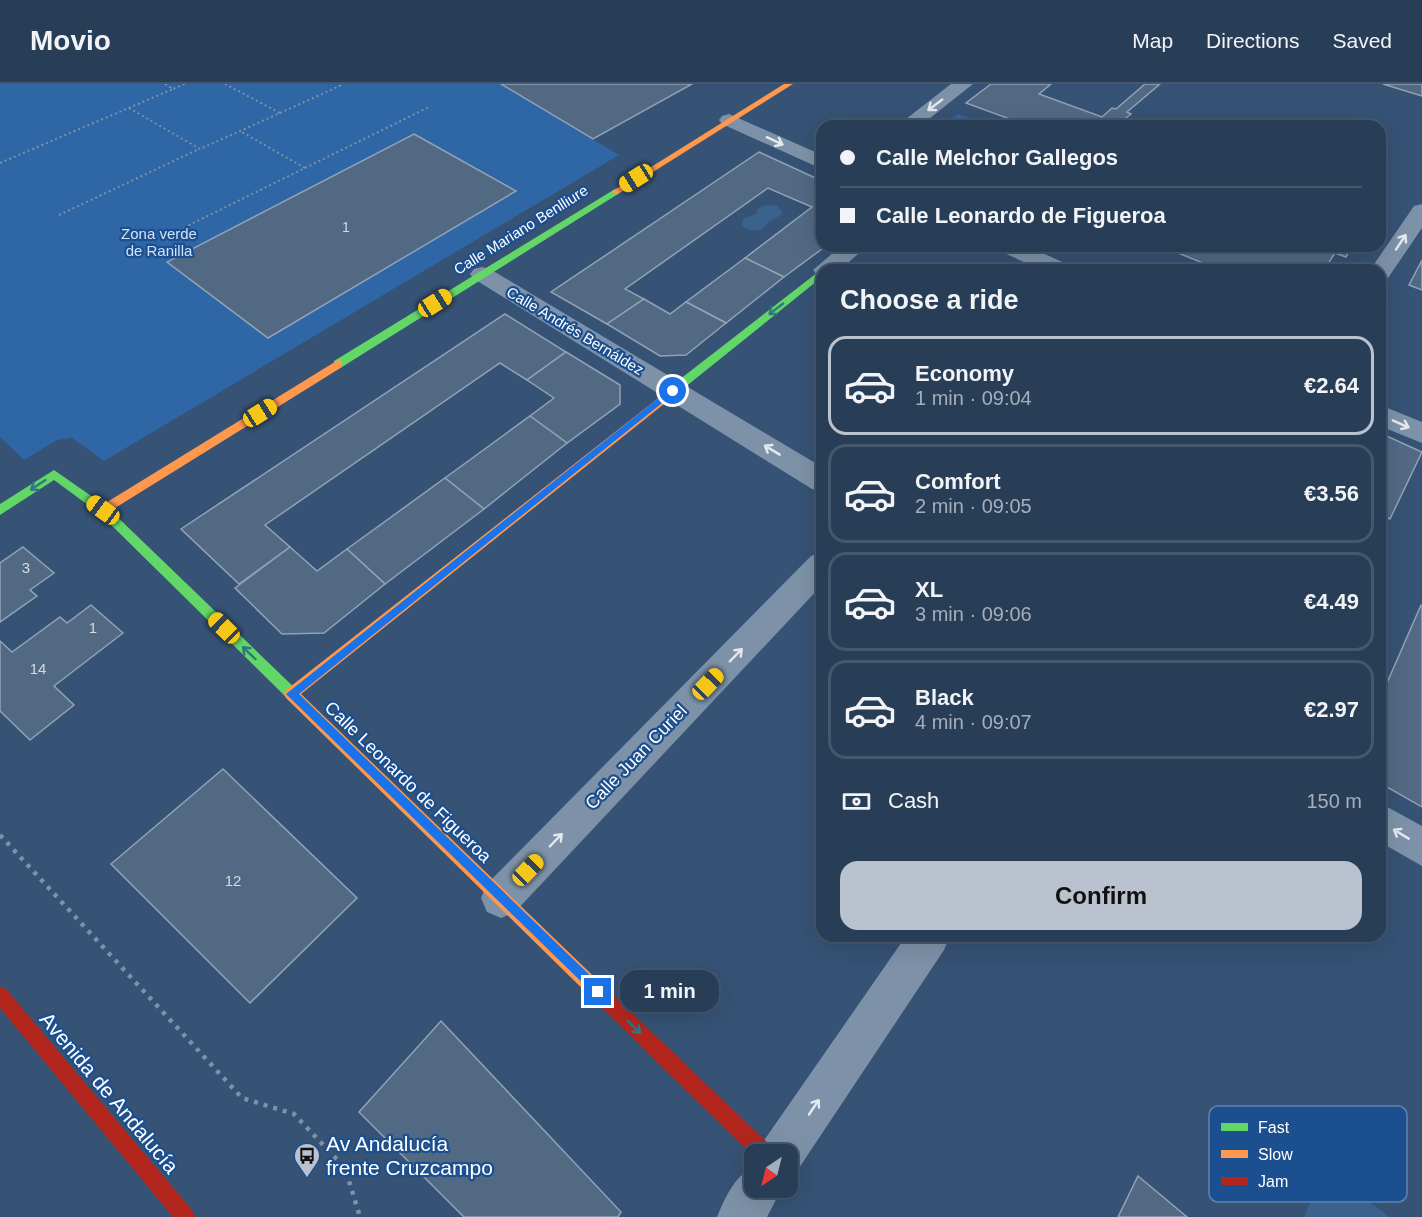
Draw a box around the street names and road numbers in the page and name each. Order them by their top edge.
street label: Calle Mariano Benlliure [450,181,591,278]
street label: Calle Andrés Bernáldez [504,283,647,378]
street label: Calle Leonardo de Figueroa [321,697,496,867]
street label: Calle Juan Curiel [581,701,691,813]
street label: Avenida de Andalucía [35,1008,184,1178]

